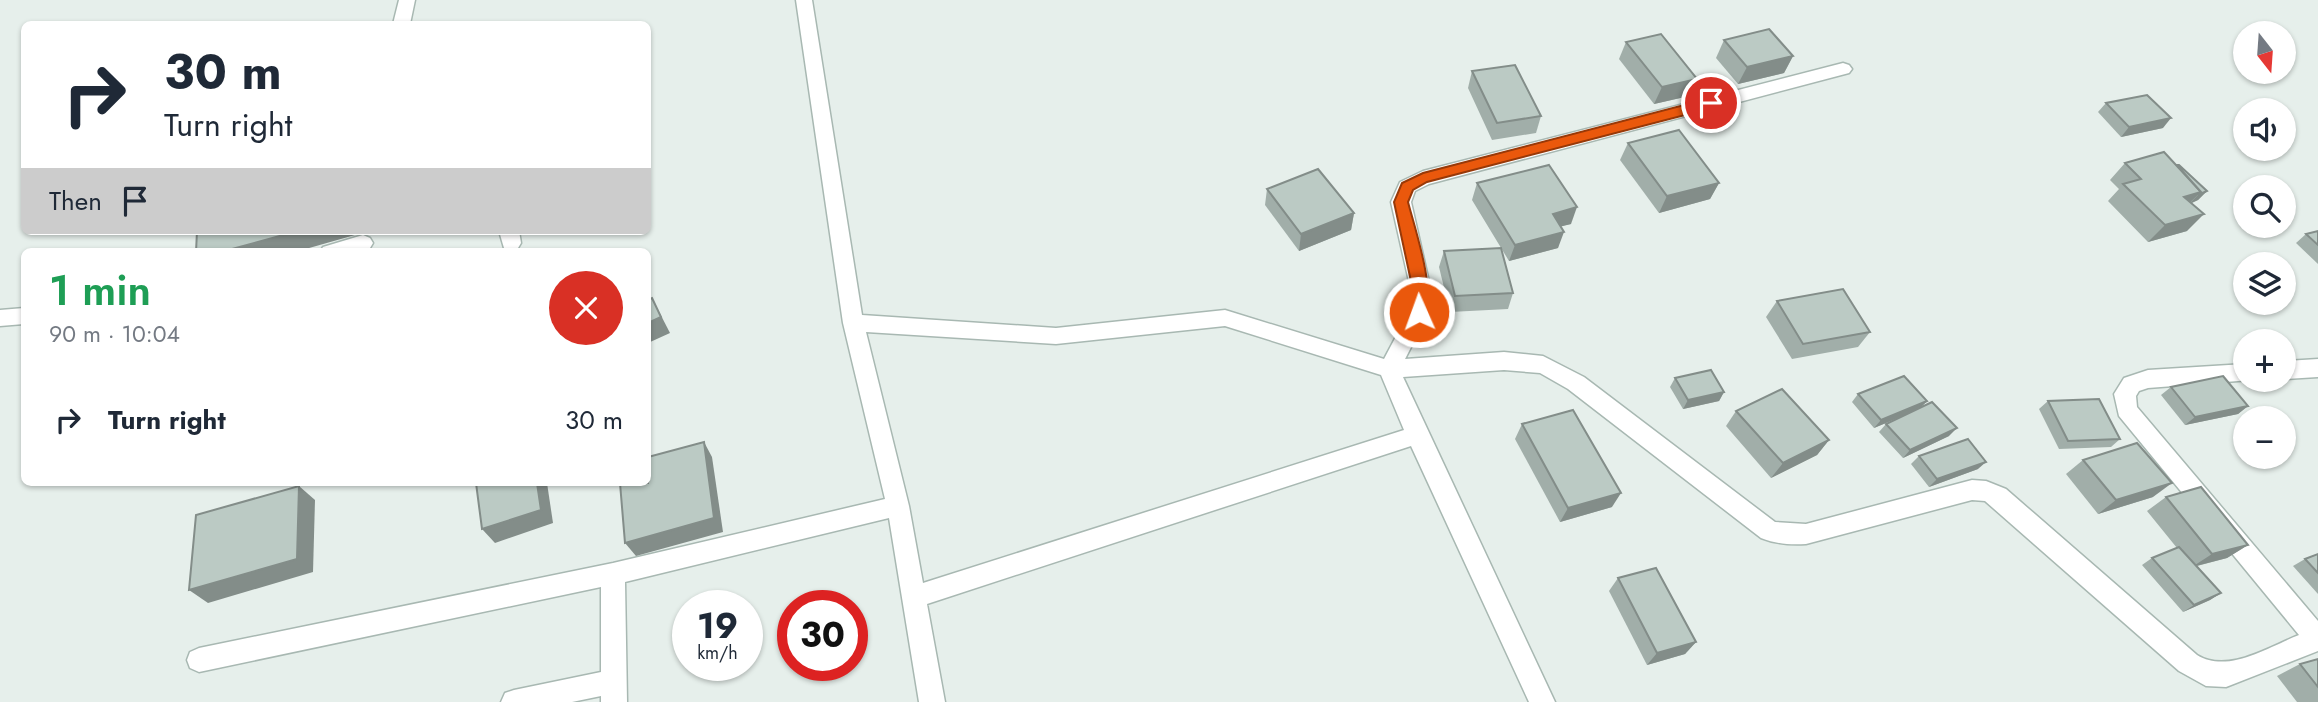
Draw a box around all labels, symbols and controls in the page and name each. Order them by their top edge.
north arrow [2233,21,2296,84]
map controls [2233,21,2296,469]
text: 30 m [164,37,282,107]
icon: right [49,49,140,140]
pin [1681,73,1741,133]
icon: arrive [1692,84,1730,122]
button: sound [2233,98,2296,161]
text: Turn right [164,102,293,148]
button: search [2233,175,2296,238]
text: Then [49,182,102,220]
icon: arrive [116,182,154,220]
button: layers [2233,252,2296,315]
text: 1 min [49,260,151,321]
button: close [549,271,623,345]
position arrow [1382,275,1456,349]
text: 90 m · 10:04 [49,317,180,351]
button: + [2233,329,2296,392]
icon: right [49,401,87,439]
text: Turn right [108,401,226,439]
text: 30 m [565,401,623,439]
button: − [2233,406,2296,469]
speed limit sign: 30 [777,590,868,681]
text: 19 [697,601,738,651]
text: km/h [697,640,738,666]

